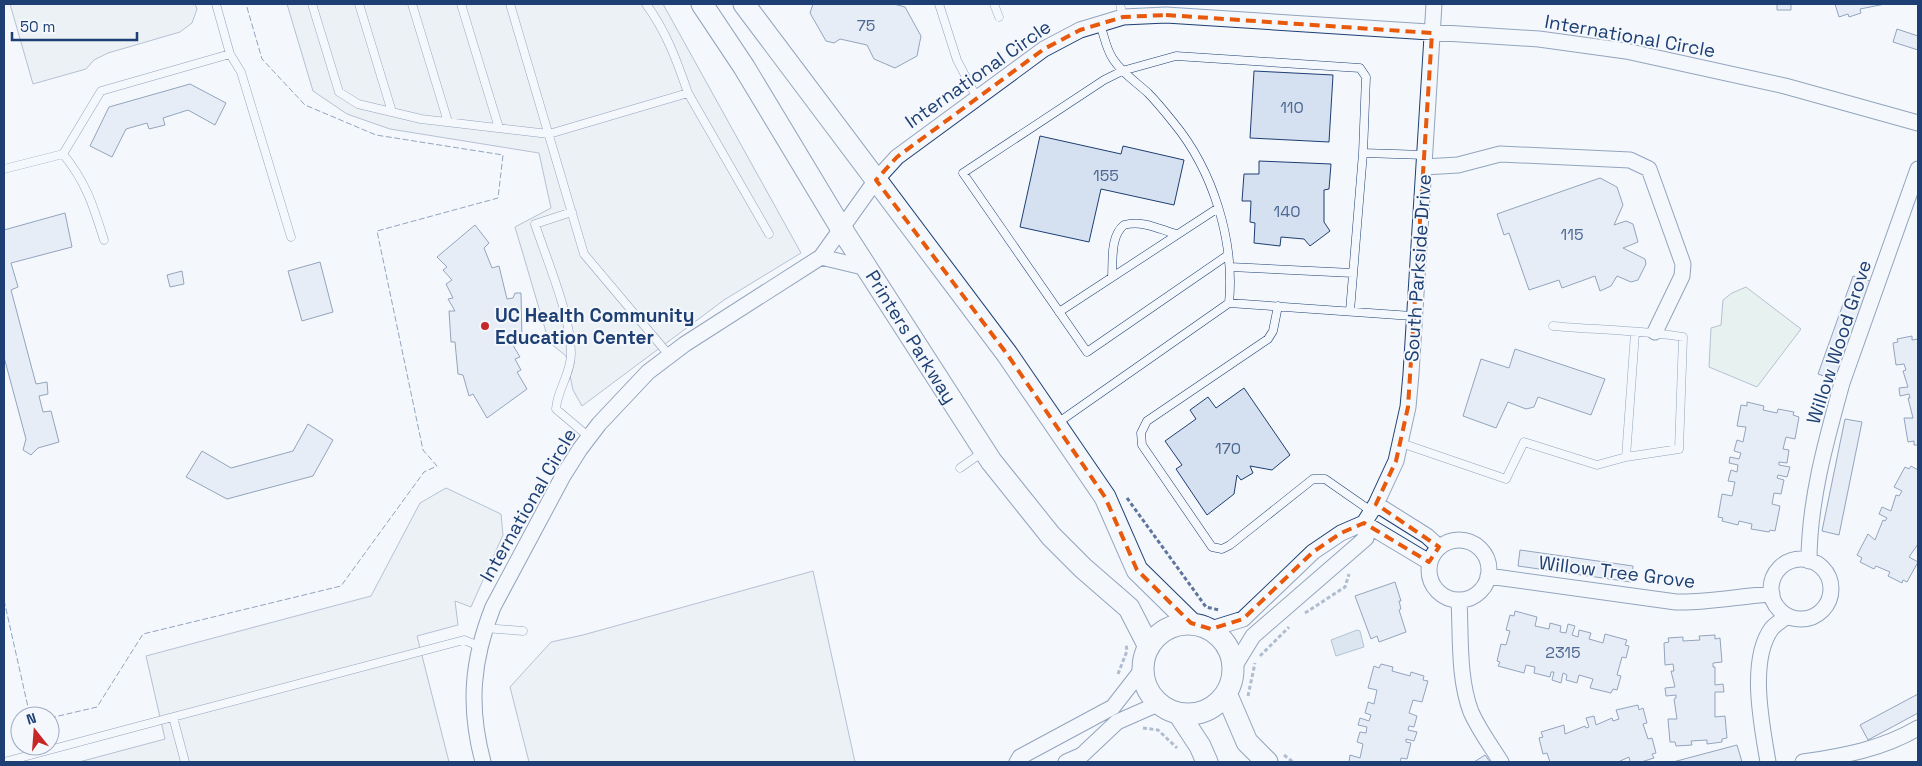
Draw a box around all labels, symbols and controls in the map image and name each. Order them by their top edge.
street label: International Circle [1543,9,1717,63]
scale bar [12,10,138,42]
street label: International Circle [900,14,1056,134]
house number: 75 [857,15,875,36]
text: 50 m [20,17,55,36]
house number: 110 [1280,97,1304,118]
house number: 155 [1093,165,1119,186]
street label: South Parkside Drive [1399,173,1437,363]
house number: 140 [1274,201,1300,222]
house number: 115 [1561,224,1583,245]
street label: Willow Wood Grove [1801,257,1877,427]
street label: Printers Parkway [860,265,962,409]
place label: UC Health Community Education Center [495,303,694,350]
marker: UC Health Community Education Center [479,320,491,332]
street label: International Circle [474,424,582,586]
house number: 170 [1215,438,1241,459]
street label: Willow Tree Grove [1537,550,1697,594]
house number: 2315 [1545,642,1581,663]
north arrow [10,706,60,756]
text: N [24,709,38,729]

